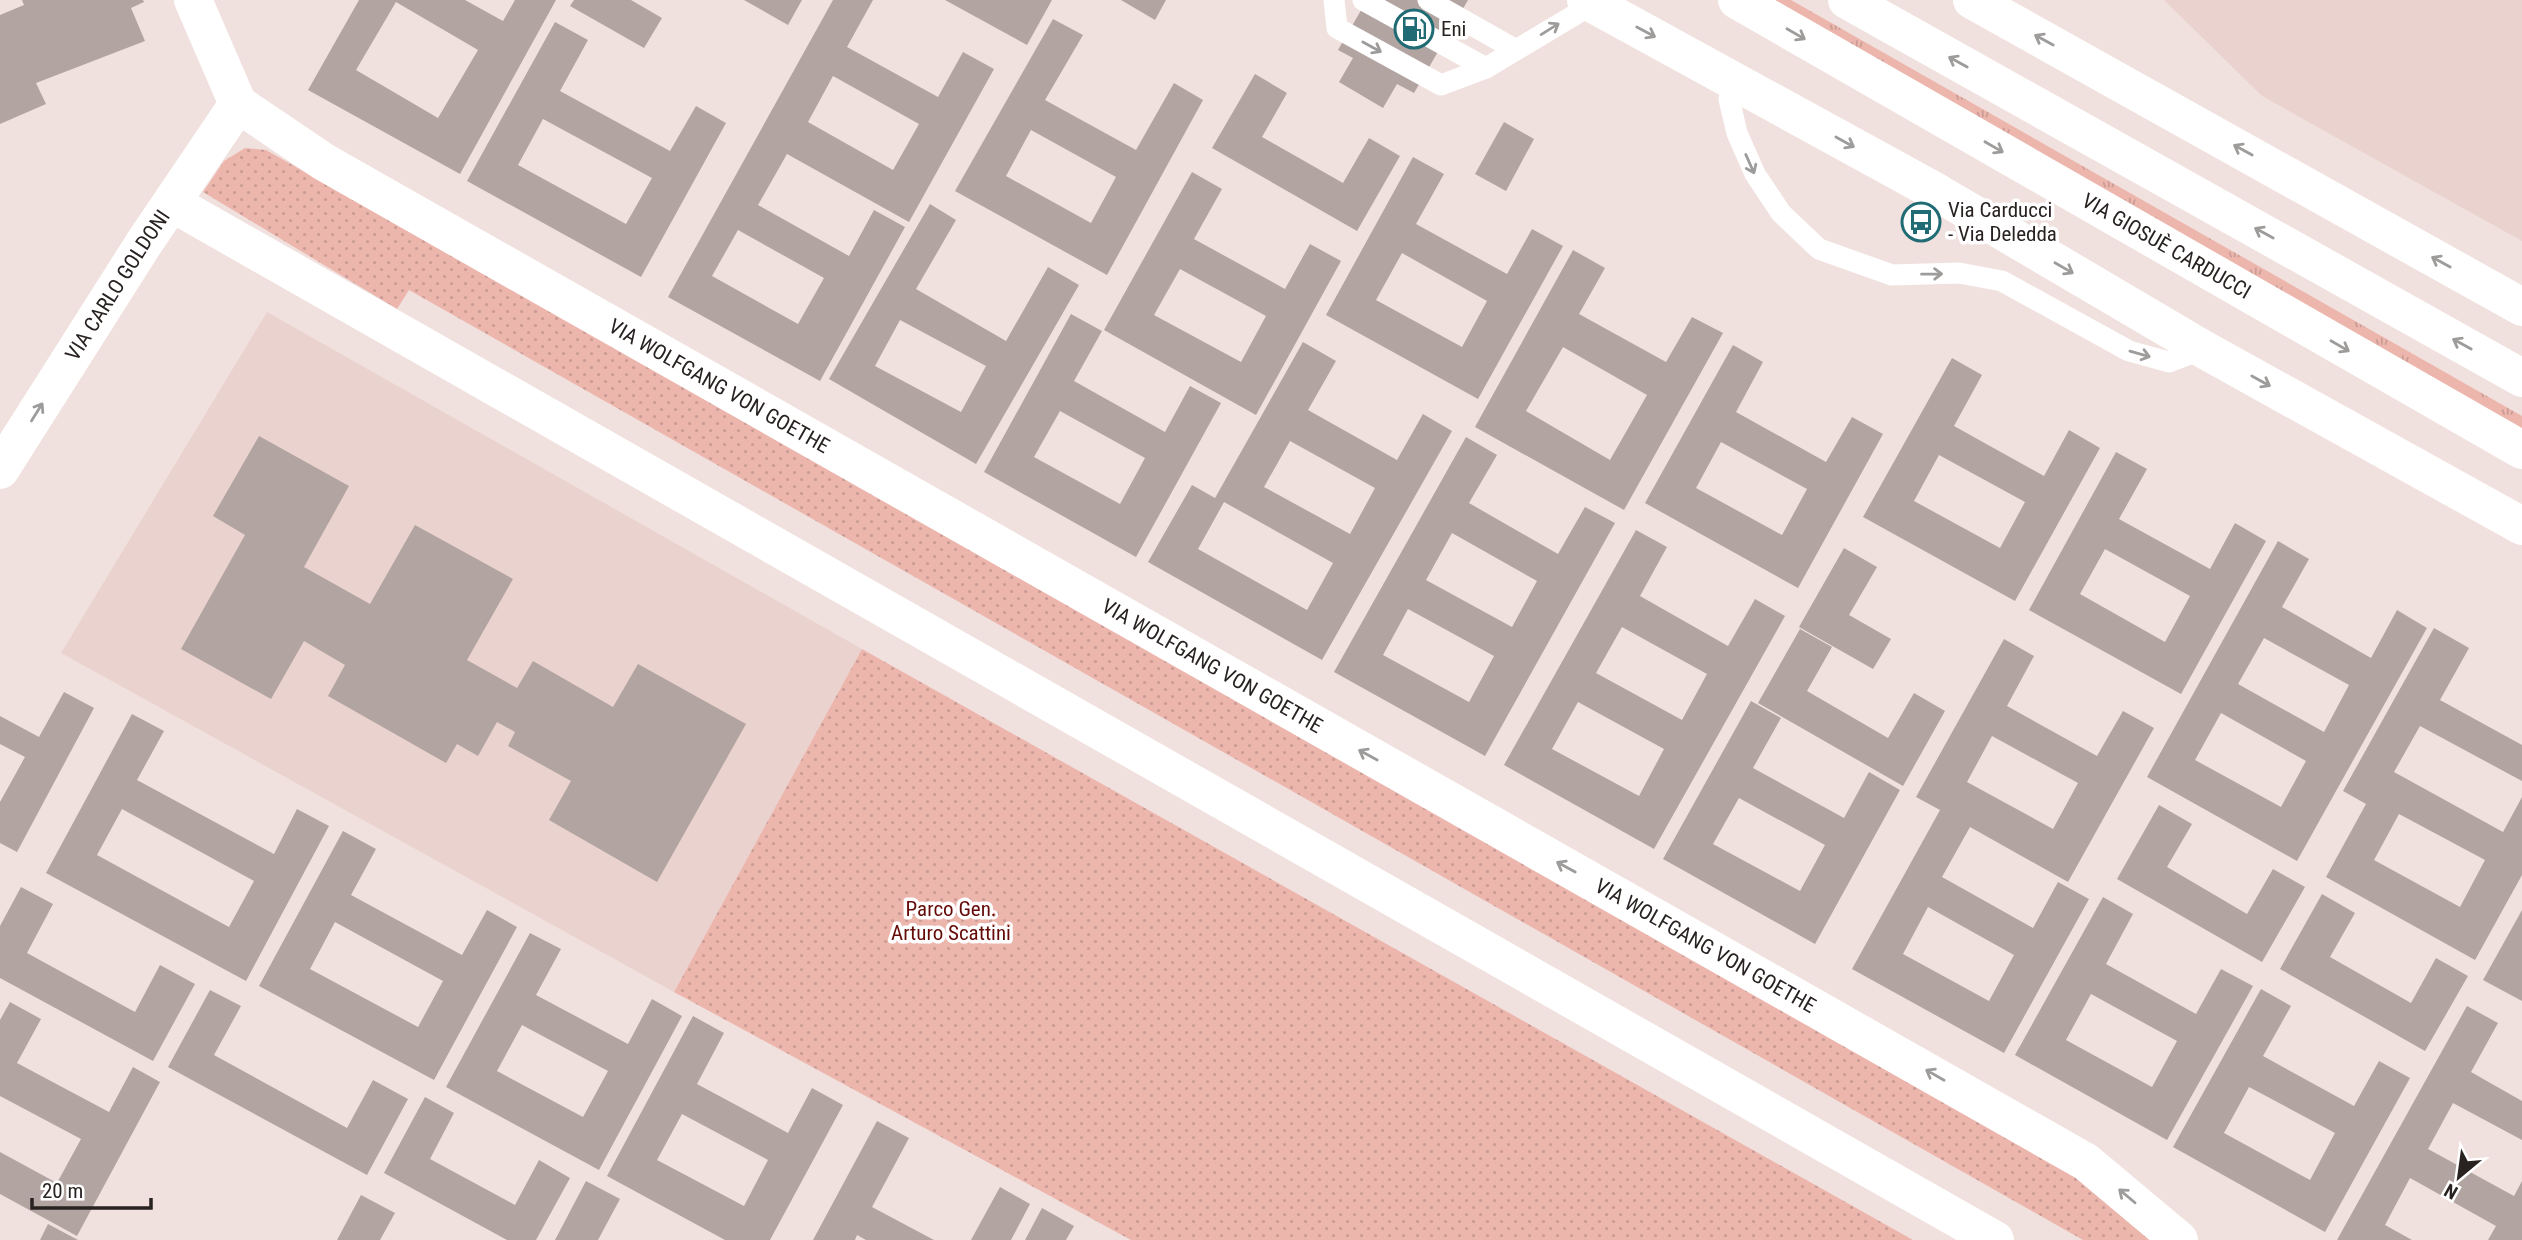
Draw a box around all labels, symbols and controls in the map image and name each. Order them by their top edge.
fuel station icon: Eni [1393,8,1435,50]
place label: Eni [1441,17,1466,41]
one-way arrow [1539,22,1559,36]
one-way arrow [1635,26,1656,40]
one-way arrow [1786,27,1806,41]
one-way arrow [2034,33,2055,46]
one-way arrow [1361,41,1382,54]
one-way arrow [1949,55,1969,69]
one-way arrow [1834,136,1855,149]
one-way arrow [1983,140,2003,154]
one-way arrow [2233,143,2253,157]
one-way arrow [1745,152,1758,174]
street label: VIA GIOSUÈ CARDUCCI [2078,188,2255,304]
place label: Via Carducci - Via Deledda [1948,198,2057,246]
bus stop icon: Via Carducci - Via Deledda [1900,201,1942,243]
street label: VIA CARLO GOLDONI [61,205,175,365]
one-way arrow [2254,226,2275,239]
one-way arrow [2431,255,2452,268]
one-way arrow [2053,261,2073,275]
one-way arrow [1920,267,1943,280]
street label: VIA WOLFGANG VON GOETHE [604,314,834,458]
one-way arrow [2453,337,2473,351]
one-way arrow [2330,339,2350,353]
one-way arrow [2129,348,2151,361]
one-way arrow [2250,375,2270,389]
one-way arrow [29,403,44,422]
street label: VIA WOLFGANG VON GOETHE [1098,594,1327,738]
one-way arrow [1358,748,1378,762]
one-way arrow [1556,860,1577,873]
street label: VIA WOLFGANG VON GOETHE [1591,874,1820,1018]
park label: Parco Gen. Arturo Scattini [891,897,1011,945]
one-way arrow [1925,1068,1945,1082]
north arrow [2424,1142,2494,1212]
scale bar [32,1166,150,1210]
text: 20 m [42,1179,83,1203]
text: N [2440,1179,2462,1204]
one-way arrow [2118,1188,2136,1204]

